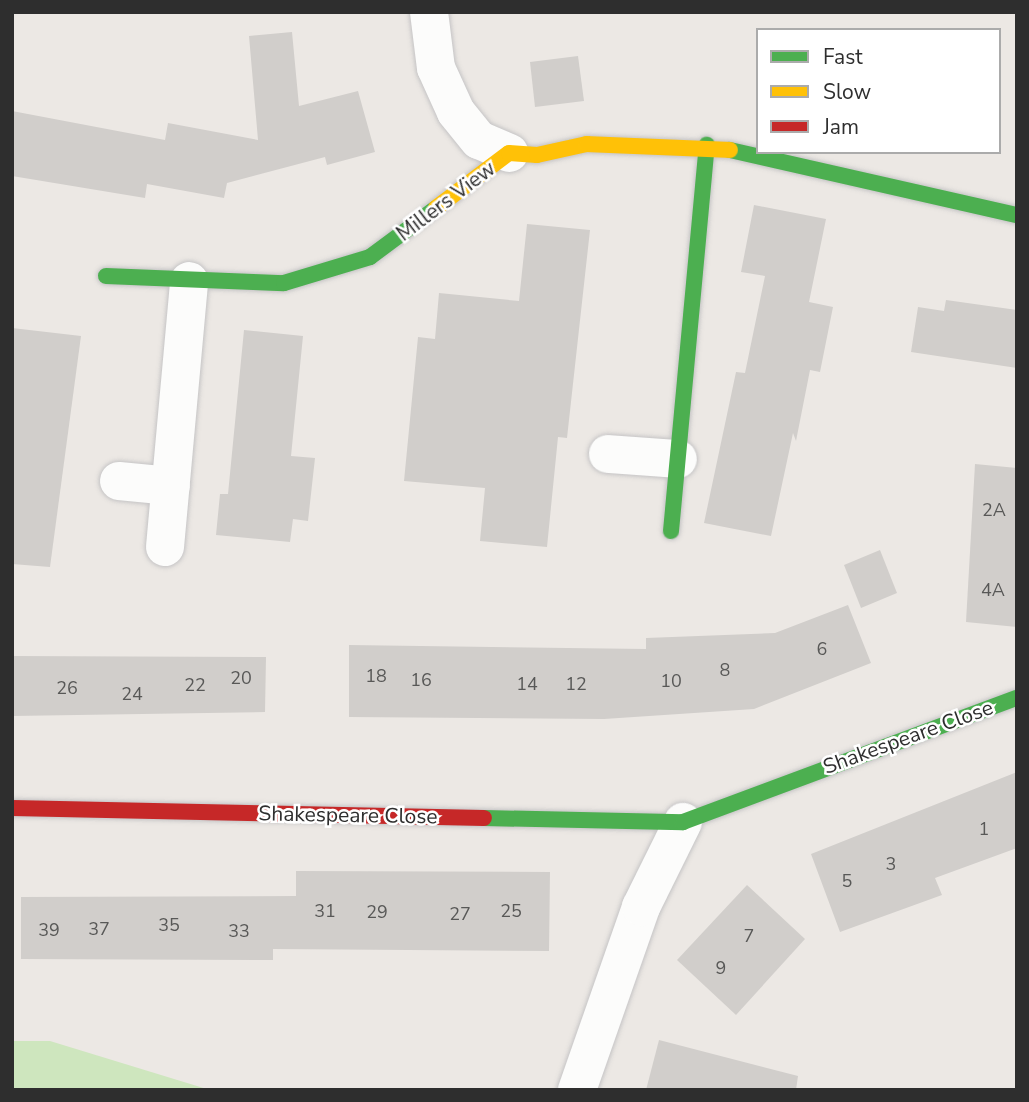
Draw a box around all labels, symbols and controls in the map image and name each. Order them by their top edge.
legend [756,28,1001,154]
text: Fast [823,43,863,71]
text: Slow [823,78,871,106]
text: Jam [823,113,859,141]
street label: Millers View [392,156,500,246]
house number: 2A [982,499,1006,521]
house number: 4A [981,579,1005,601]
house number: 6 [817,638,827,660]
house number: 8 [720,659,730,681]
house number: 18 [365,665,387,687]
house number: 20 [230,667,252,689]
house number: 16 [410,669,432,691]
house number: 10 [660,670,682,692]
house number: 14 [516,673,538,695]
house number: 12 [565,673,587,695]
house number: 22 [184,674,206,696]
house number: 26 [56,677,78,699]
house number: 24 [121,683,143,705]
street label: Shakespeare Close [820,695,996,779]
street label: Shakespeare Close [258,801,438,829]
house number: 1 [979,818,989,840]
house number: 3 [886,853,896,875]
house number: 5 [842,870,852,892]
house number: 31 [314,900,336,922]
house number: 25 [500,900,522,922]
house number: 29 [366,901,388,923]
house number: 27 [449,903,471,925]
house number: 35 [158,914,180,936]
house number: 37 [88,918,110,940]
house number: 39 [38,919,60,941]
house number: 33 [228,920,250,942]
house number: 7 [744,925,754,947]
house number: 9 [716,957,726,979]

